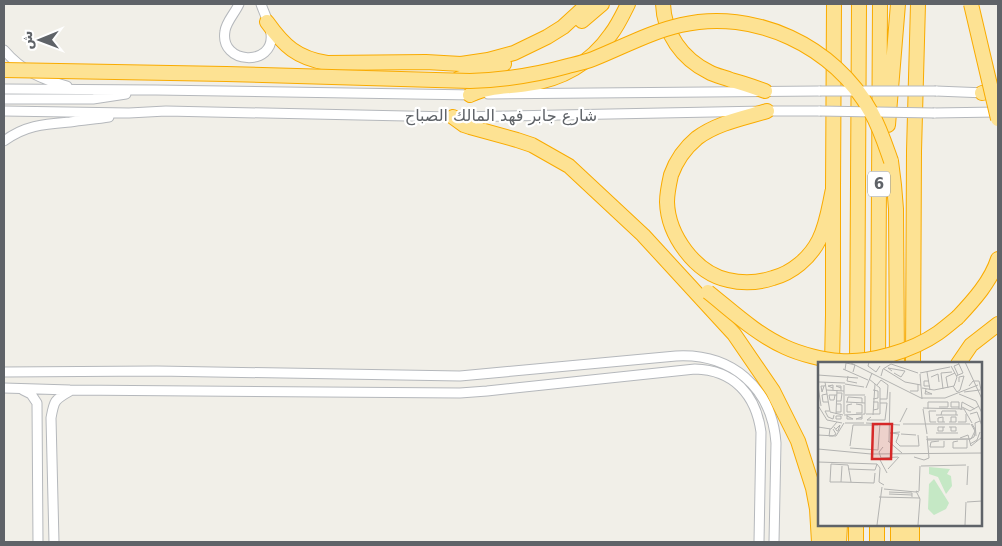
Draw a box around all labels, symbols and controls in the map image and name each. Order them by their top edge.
north arrow [15,15,65,65]
text: ش [19,30,35,50]
street label: شارع جابر فهد المالك الصباح [405,106,597,126]
road number: 6 [868,172,890,196]
inset map [818,362,982,526]

